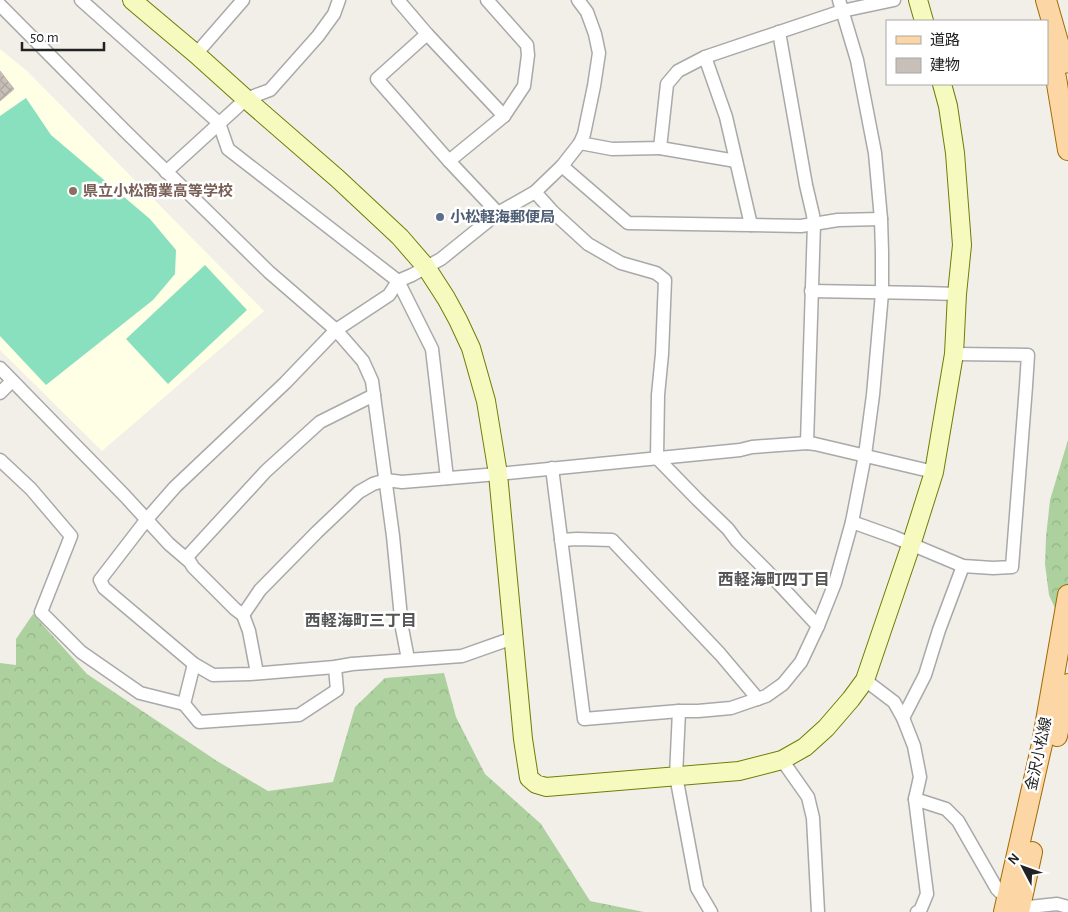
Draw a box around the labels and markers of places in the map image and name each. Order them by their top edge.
place label: 県立小松商業高等学校 [83,183,233,199]
marker: 県立小松商業高等学校 [67,185,79,197]
place label: 小松軽海郵便局 [450,209,555,225]
marker: 小松軽海郵便局 [434,211,446,223]

